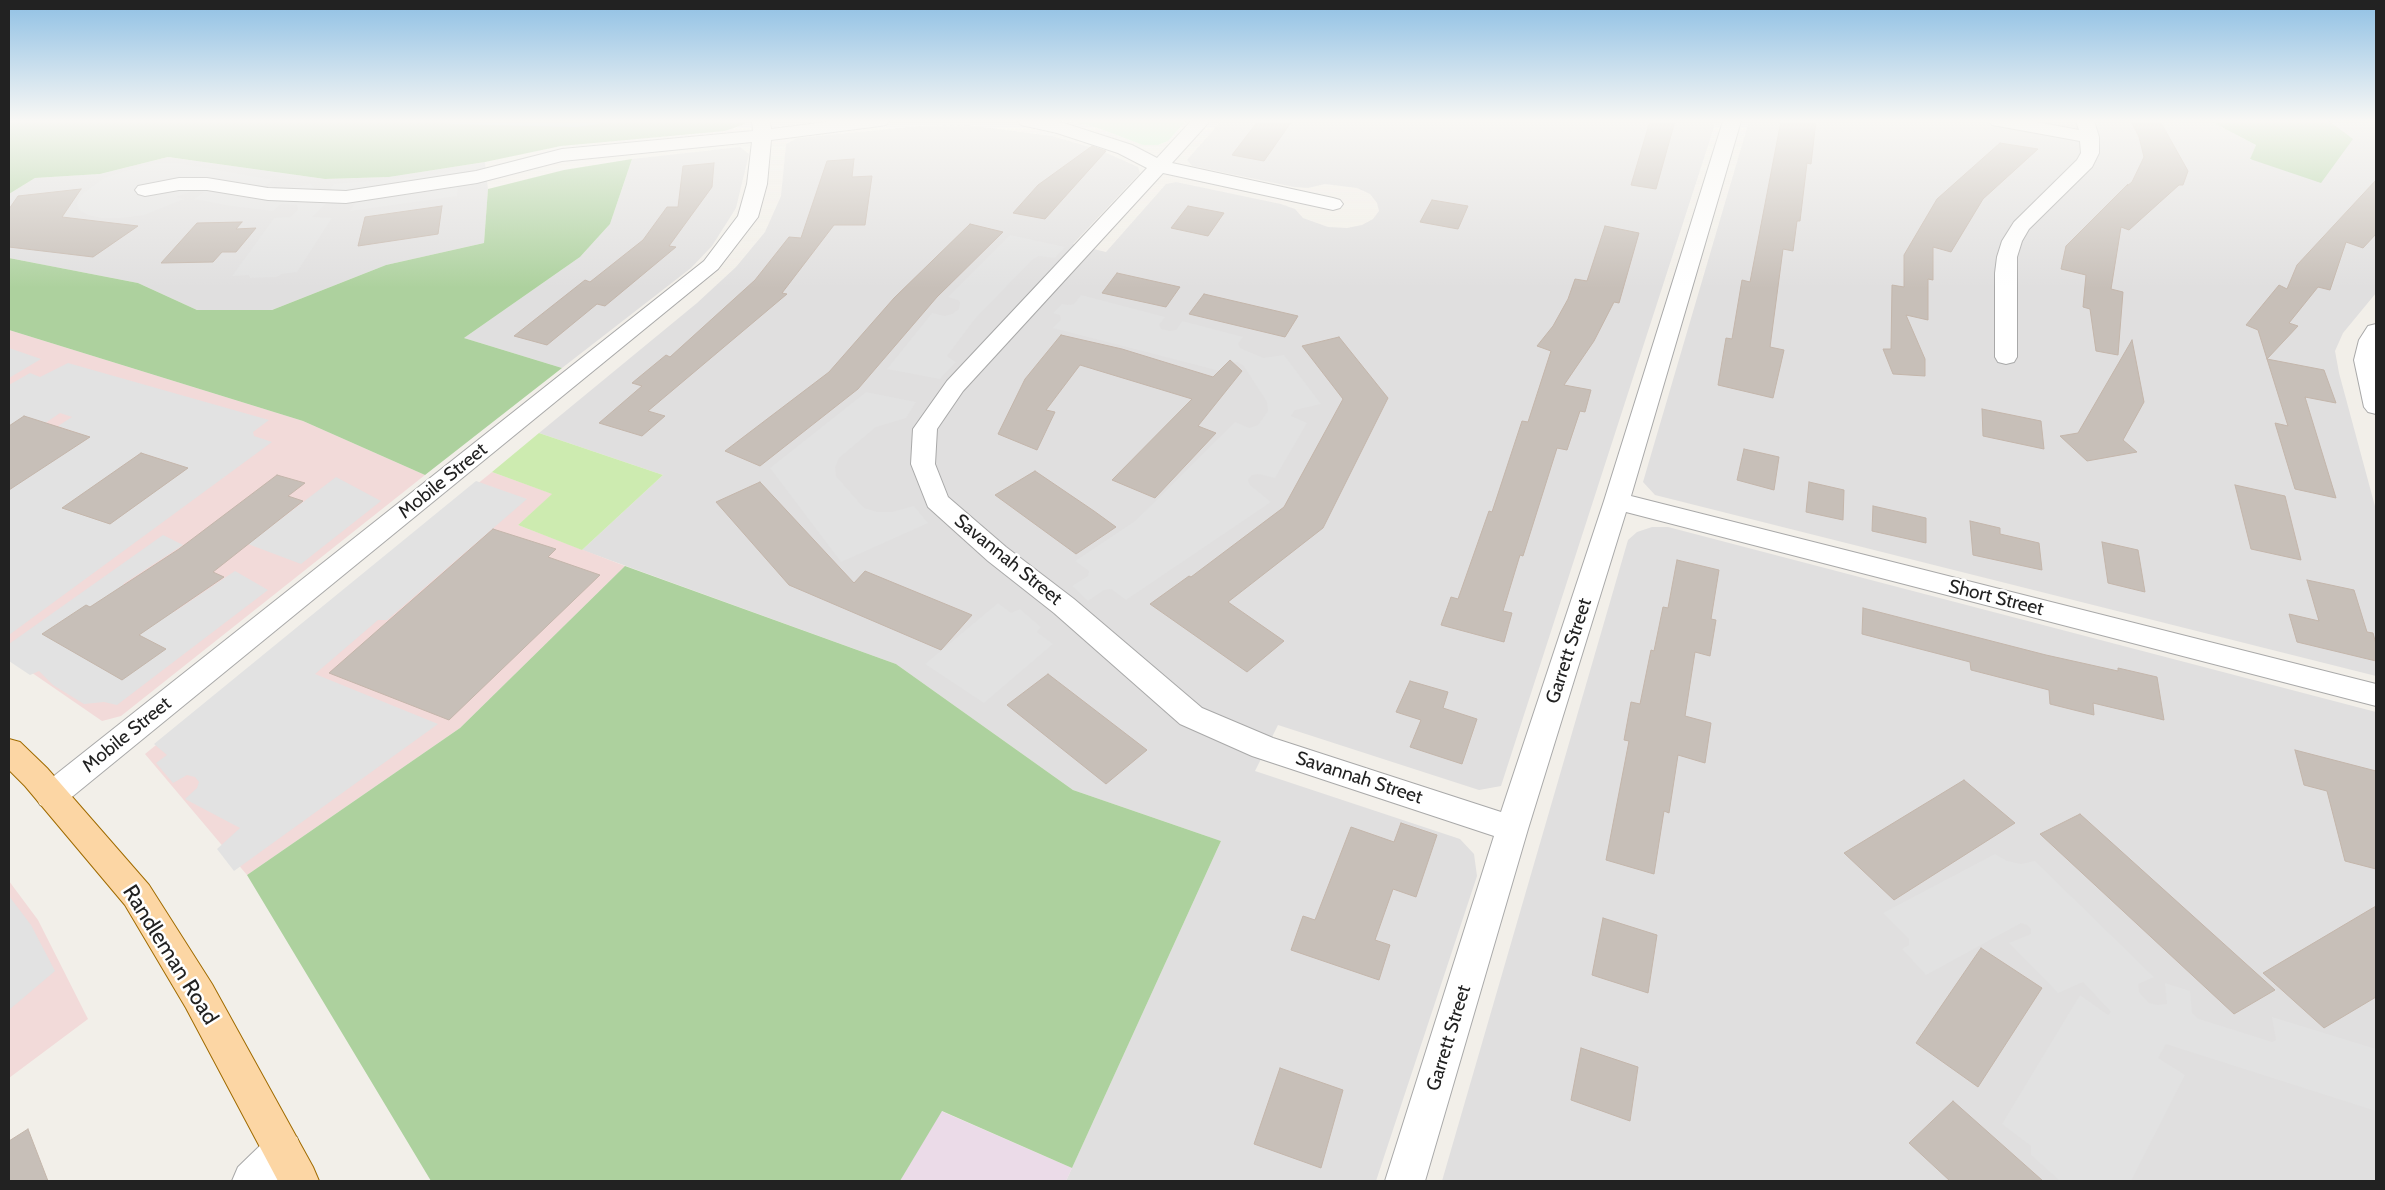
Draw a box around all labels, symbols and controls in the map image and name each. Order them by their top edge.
street label: Mobile Street [394,438,492,524]
street label: Savannah Street [950,510,1066,610]
street label: Short Street [1946,575,2046,621]
street label: Garrett Street [1541,596,1597,706]
street label: Mobile Street [78,692,176,778]
street label: Savannah Street [1293,747,1425,809]
street label: Randleman Road [117,880,223,1030]
street label: Garrett Street [1422,982,1476,1094]

